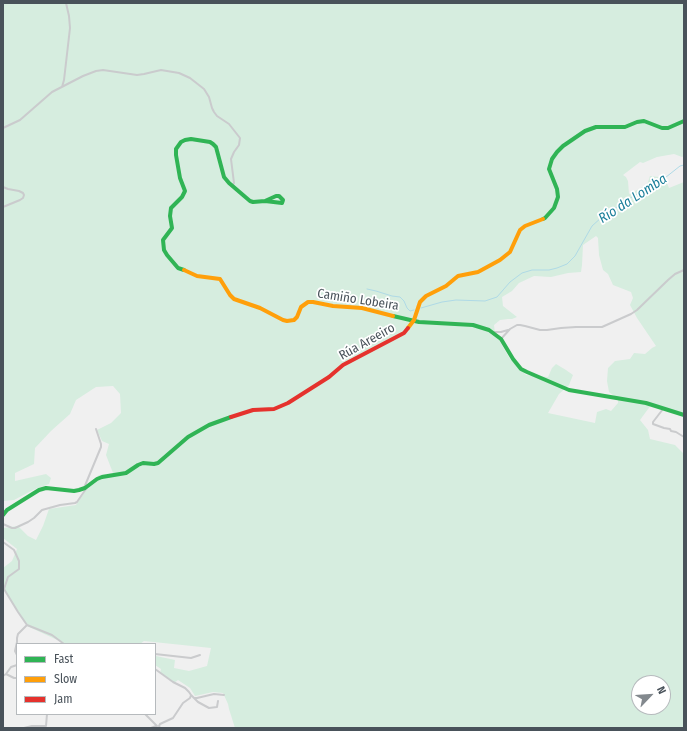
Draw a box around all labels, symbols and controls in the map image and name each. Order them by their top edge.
water label: Río da Lomba [596,171,670,227]
street label: Camiño Lobeira [316,286,400,314]
street label: Rúa Areeiro [336,320,398,364]
legend [16,643,156,715]
text: Fast [54,652,73,666]
text: Slow [54,672,77,686]
north arrow [631,675,671,715]
text: N [654,684,669,696]
text: Jam [54,692,72,706]

